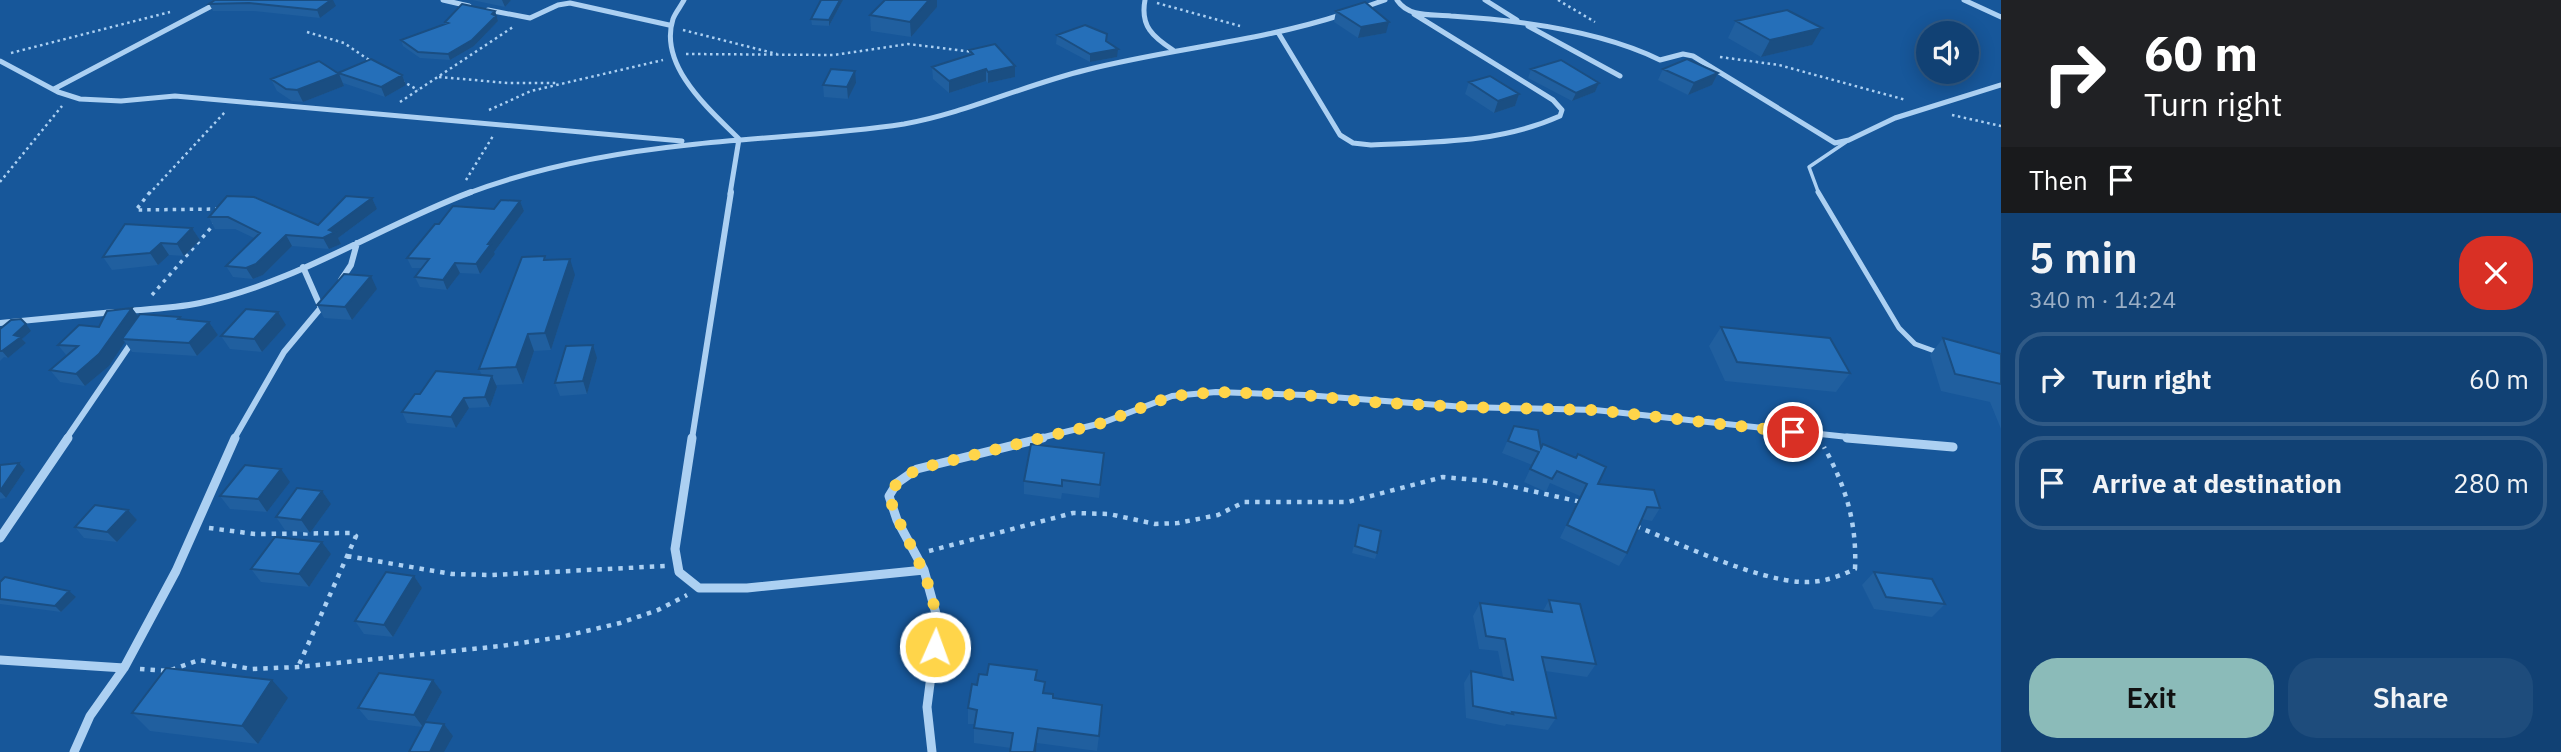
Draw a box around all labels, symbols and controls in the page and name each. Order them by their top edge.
map controls [1916,21,1979,84]
button: sound [1916,21,1979,84]
text: 60 m [2144,21,2258,84]
icon: right [2029,28,2120,119]
text: Turn right [2144,83,2282,125]
icon: arrive [2102,161,2140,199]
text: Then [2029,163,2088,197]
text: 5 min [2029,230,2138,285]
button: close [2459,236,2533,310]
text: 340 m · 14:24 [2029,284,2176,314]
icon: right [2033,360,2071,398]
text: Turn right [2092,362,2211,396]
text: 60 m [2469,362,2529,396]
pin [1763,402,1823,462]
icon: arrive [1774,413,1812,451]
icon: arrive [2033,464,2071,502]
text: Arrive at destination [2092,466,2342,500]
text: 280 m [2453,466,2529,500]
position arrow [898,610,972,684]
button: Exit [2029,658,2274,738]
button: Share [2288,658,2533,738]

